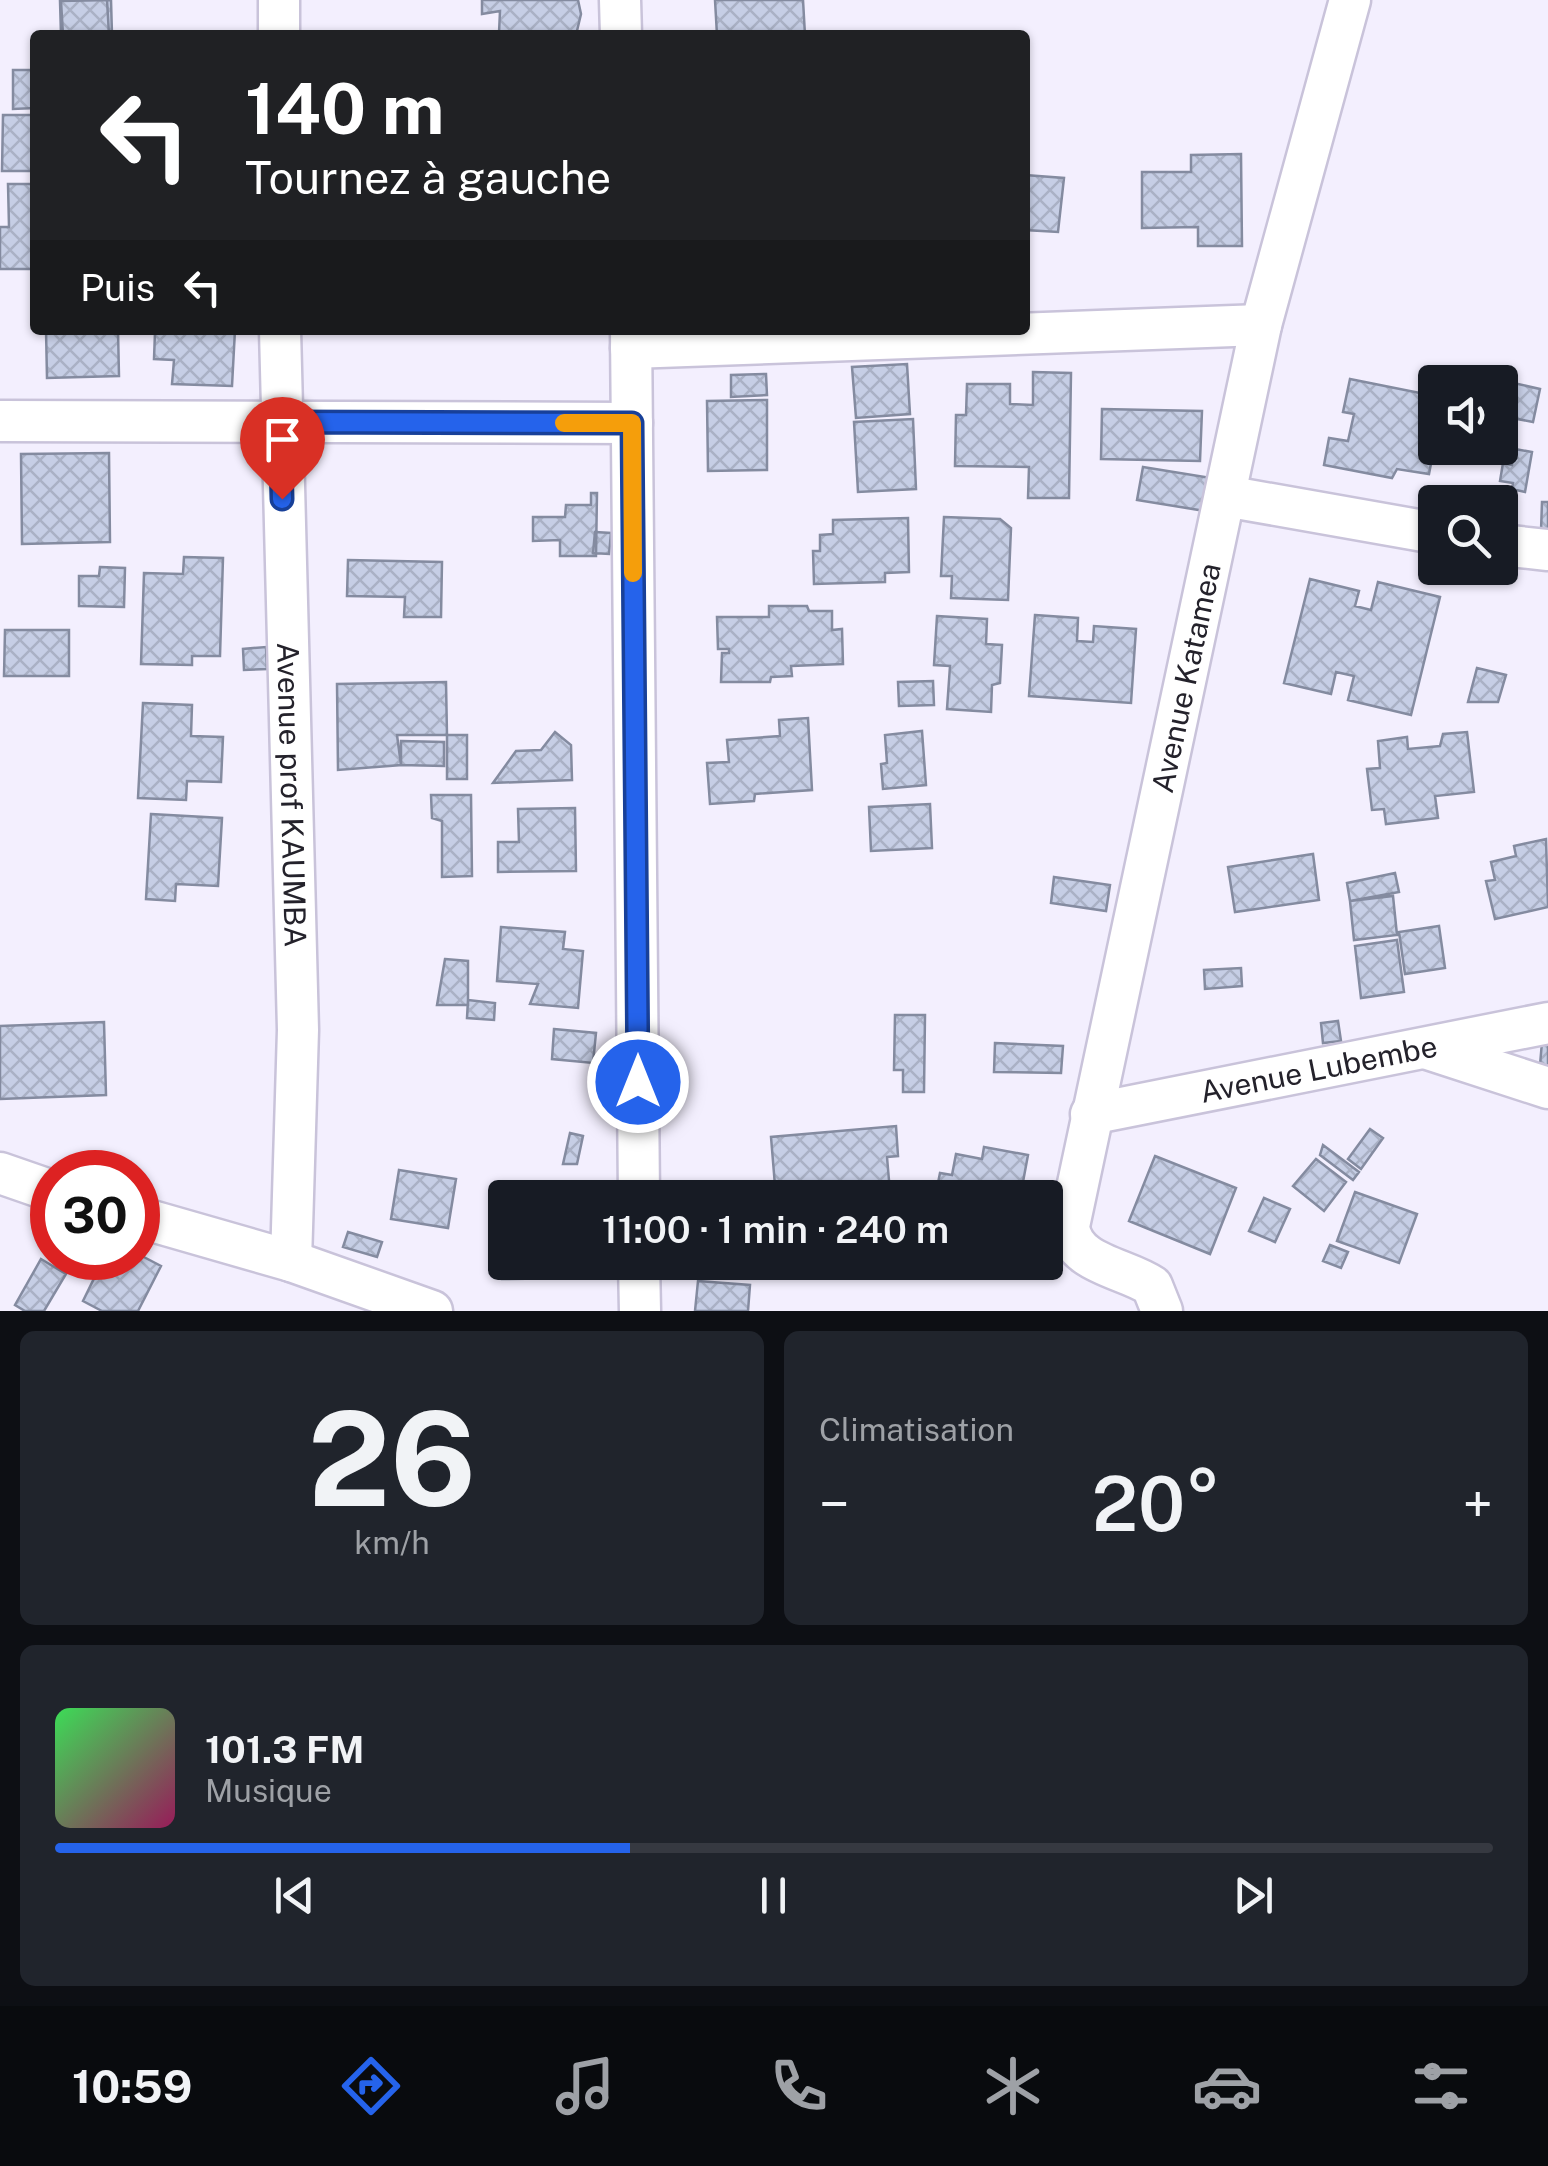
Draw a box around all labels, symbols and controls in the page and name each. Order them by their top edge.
text: 140 m [245,67,444,150]
icon: left [80,70,210,200]
text: Tournez à gauche [245,151,611,204]
icon: left [175,260,230,315]
text: Puis [80,265,155,310]
map controls [1418,365,1518,585]
button: sound [1418,365,1518,465]
pin [240,397,325,500]
icon: arrive [255,412,310,467]
button: search [1418,485,1518,585]
street label: Avenue Katamea [1144,560,1228,796]
street label: Avenue prof KAUMBA [270,642,314,948]
street label: Avenue Lubembe [1197,1028,1440,1110]
position arrow [586,1030,690,1134]
speed limit sign: 30 [30,1150,160,1280]
text: 11:00 · 1 min · 240 m [602,1207,949,1252]
text: 26 [308,1383,476,1535]
text: Climatisation [819,1411,1014,1448]
text: 20° [1092,1460,1220,1548]
text: − [819,1472,850,1536]
text: + [1462,1472,1493,1536]
text: km/h [354,1524,430,1561]
text: 101.3 FM [205,1727,364,1772]
text: Musique [205,1772,332,1809]
icon: previous [267,1868,322,1923]
icon: pause [746,1868,801,1923]
icon: next [1226,1868,1281,1923]
icon: directions [336,2051,406,2121]
icon: music [550,2051,620,2121]
icon: phone [764,2051,834,2121]
icon: climate [978,2051,1048,2121]
icon: car [1192,2051,1262,2121]
icon: filters [1406,2051,1476,2121]
text: 10:59 [72,2060,192,2113]

